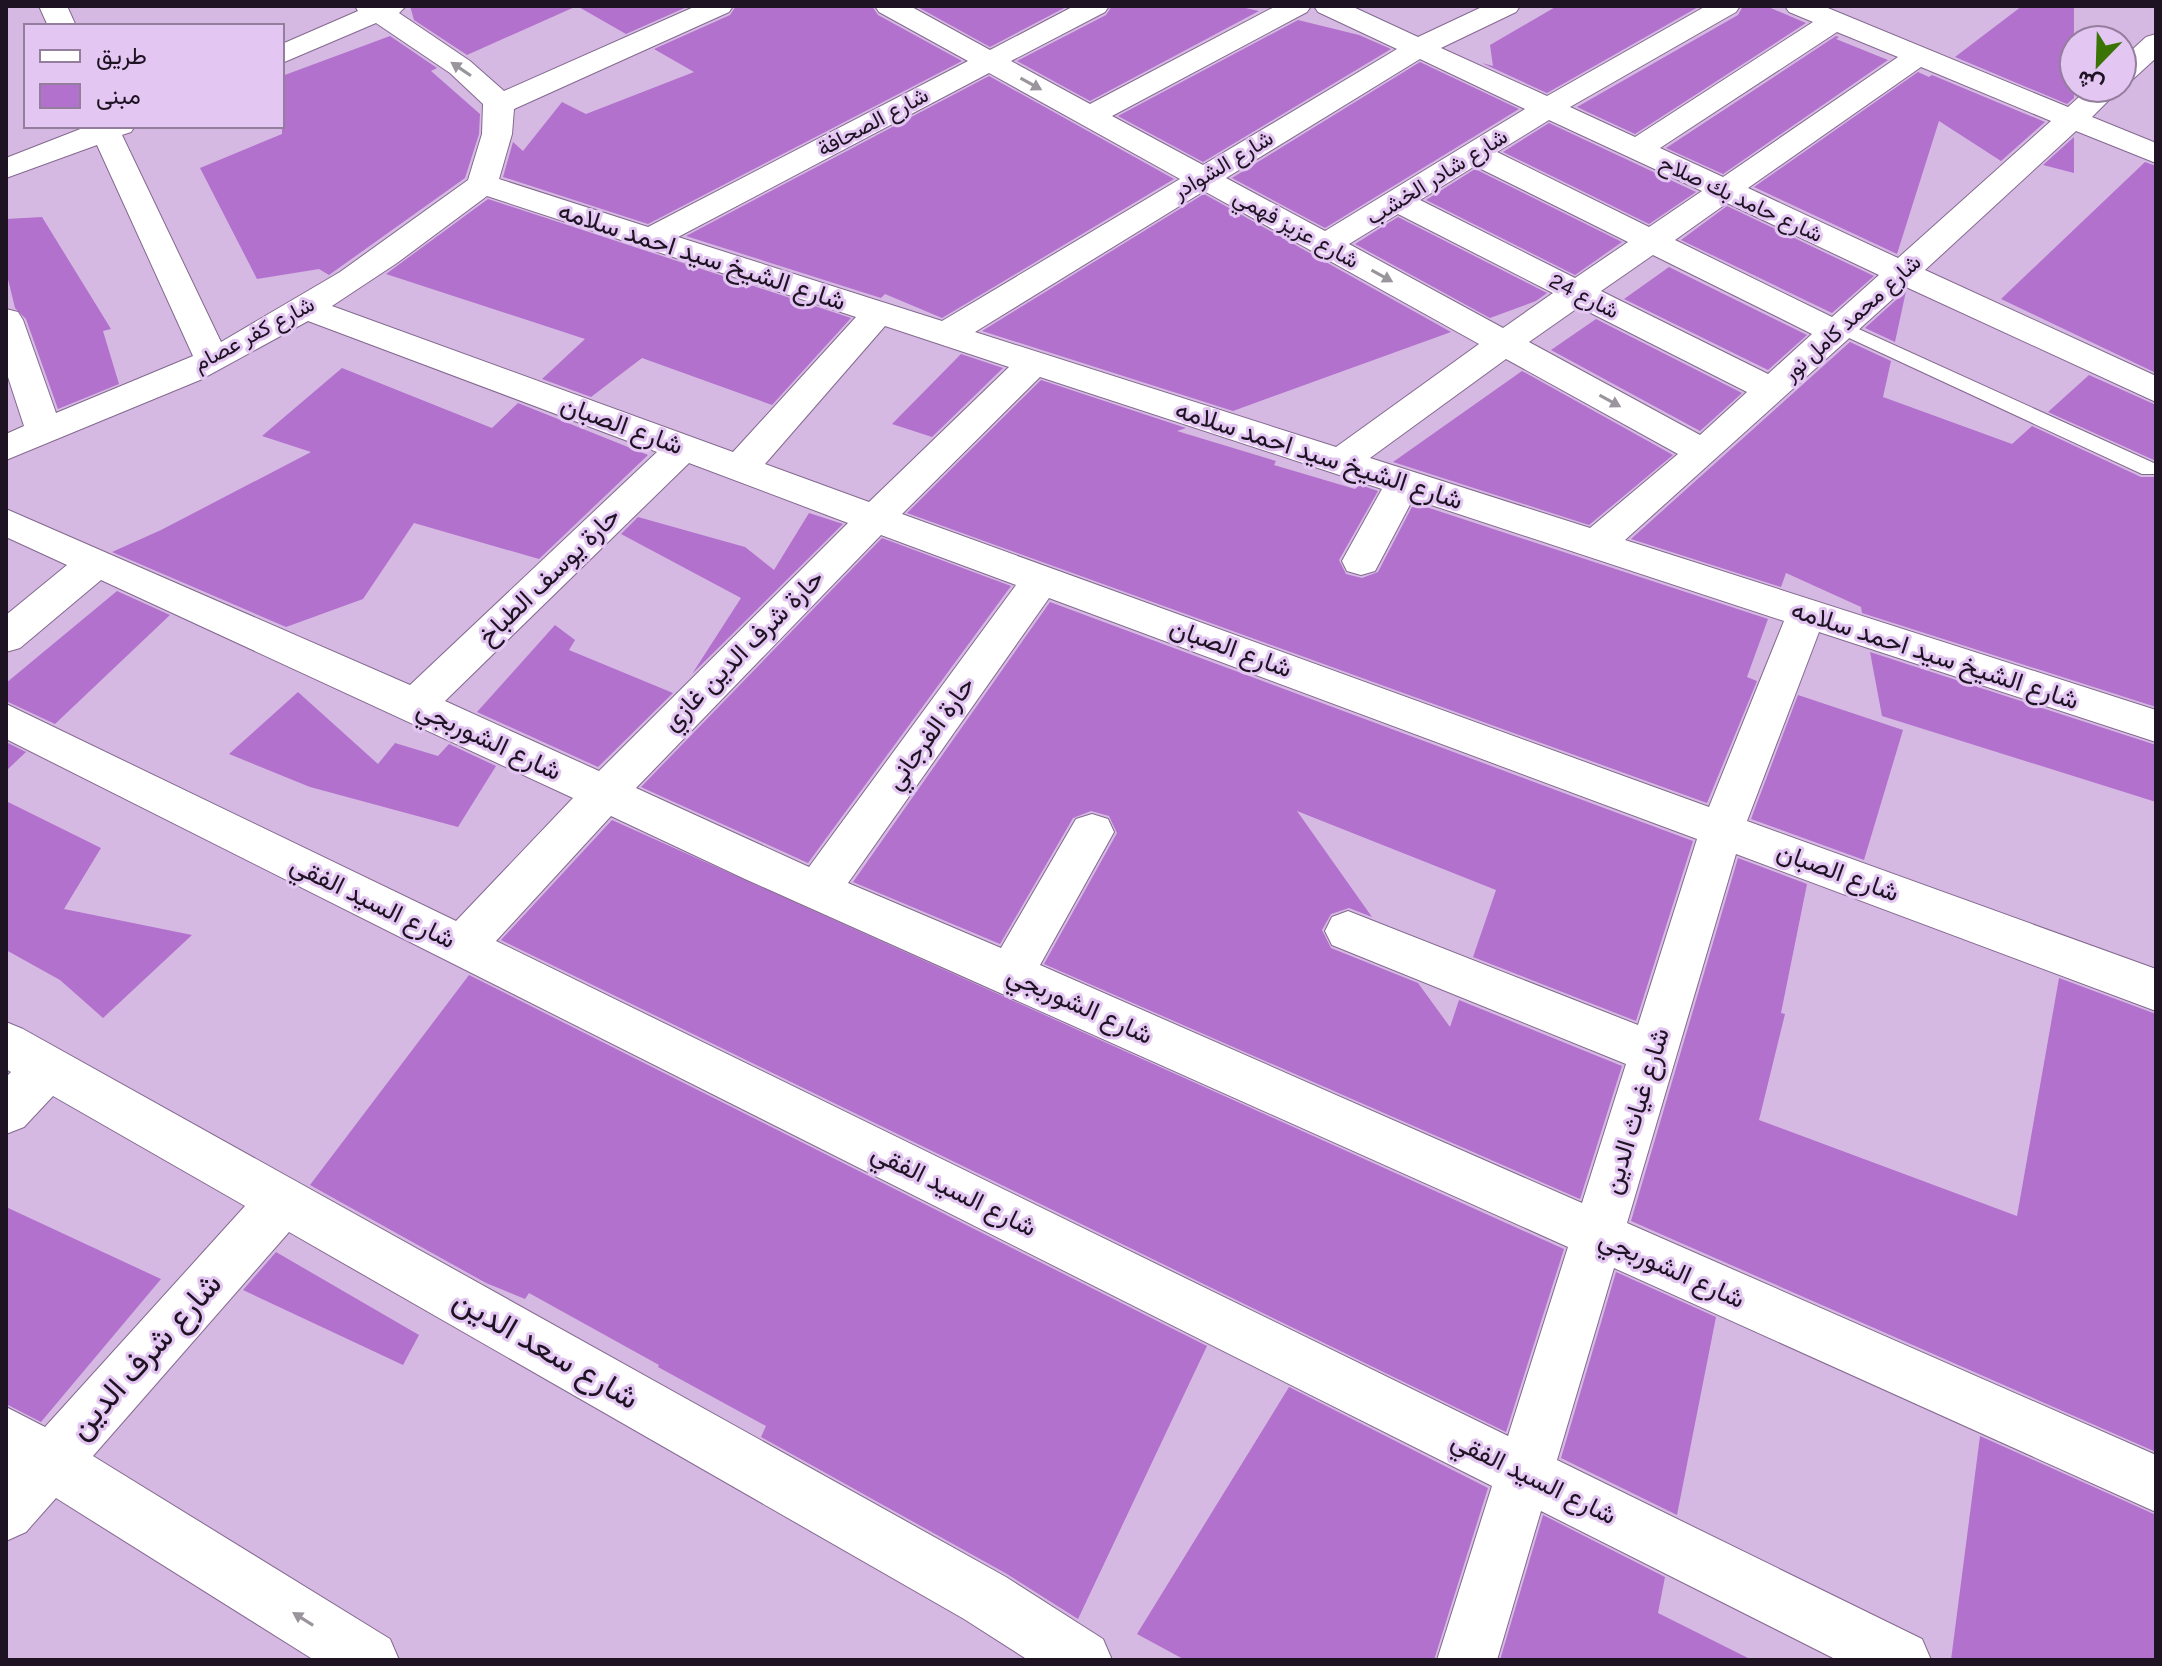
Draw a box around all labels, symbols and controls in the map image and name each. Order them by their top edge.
legend [24,24,284,128]
north arrow [2058,24,2138,104]
text: طريق [96,42,147,71]
one-way arrow [450,61,471,76]
text: ش [2073,64,2108,99]
one-way arrow [1019,77,1042,90]
text: مبنى [96,82,141,110]
street label: شارع الصحافة [813,82,933,163]
street label: شارع شادر الخشب [1362,123,1513,232]
street label: شارع الشوادر [1167,125,1278,206]
street label: شارع حامد بك صلاح [1655,150,1827,249]
street label: شارع عزيز فهمي [1226,184,1363,278]
street label: شارع الشيخ سيد احمد سلامه [554,195,850,319]
street label: شارع محمد كامل نور [1777,249,1927,388]
street label: شارع 24 [1544,267,1623,325]
one-way arrow [1370,269,1393,282]
street label: شارع كفر عصام [189,291,319,378]
street label: شارع الصبان [556,389,687,463]
street label: شارع الشيخ سيد احمد سلامه [1171,394,1467,518]
one-way arrow [1598,394,1621,408]
street label: حارة يوسف الطباخ [471,500,628,653]
street label: حارة شرف الدين غازي [656,563,834,741]
street label: شارع الشيخ سيد احمد سلامه [1787,594,2083,718]
street label: شارع الصبان [1165,612,1296,686]
street label: حارة الفرجاني [879,670,985,799]
street label: شارع الشوربجي [410,693,566,792]
street label: شارع الصبان [1772,836,1903,910]
street label: شارع السيد الفقي [283,849,461,960]
street label: شارع الشوربجي [1000,959,1158,1055]
street label: شارع غياث الدين [1596,1024,1678,1198]
street label: شارع السيد الفقي [864,1137,1042,1248]
street label: شارع الشوربجي [1592,1223,1750,1319]
street label: شارع شرف الدين [61,1265,231,1449]
street label: شارع سعد الدين [445,1281,645,1420]
street label: شارع السيد الفقي [1444,1425,1622,1536]
one-way arrow [292,1611,313,1626]

